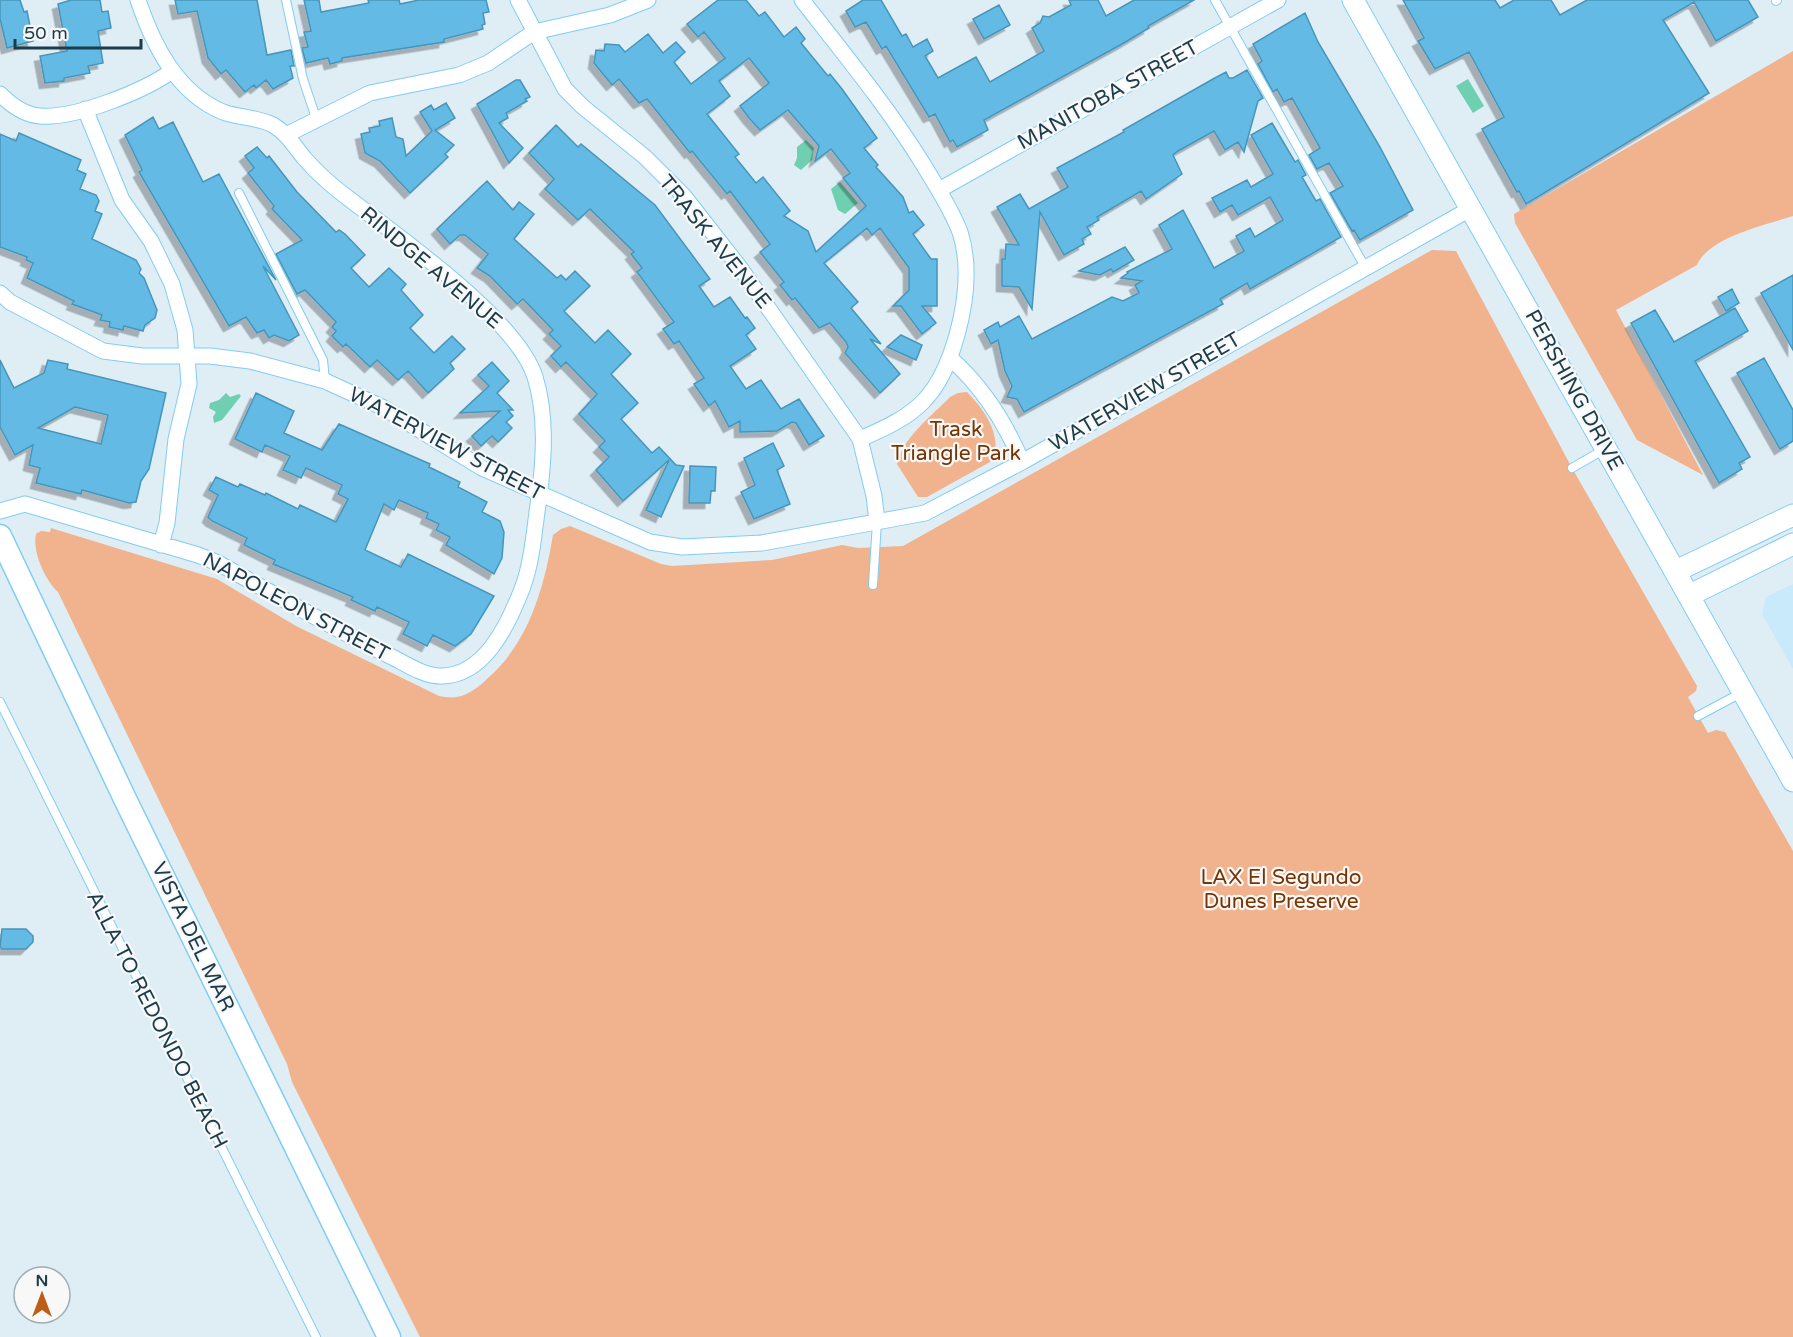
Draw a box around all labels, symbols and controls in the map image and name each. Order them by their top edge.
scale bar [15,12,141,50]
text: 50 m [24,22,68,44]
street label: MANITOBA STREET [1013,35,1203,155]
street label: TRASK AVENUE [653,170,777,314]
street label: RINDGE AVENUE [355,201,507,335]
street label: PERSHING DRIVE [1519,305,1629,475]
street label: WATERVIEW STREET [1045,327,1245,457]
street label: WATERVIEW STREET [344,382,548,506]
park label: Trask Triangle Park [891,417,1021,466]
street label: NAPOLEON STREET [198,547,394,667]
street label: VISTA DEL MAR [146,858,240,1016]
park label: LAX El Segundo Dunes Preserve [1200,865,1362,914]
street label: ALLA TO REDONDO BEACH [81,887,233,1153]
north arrow [12,1265,72,1325]
text: N [36,1271,48,1291]

